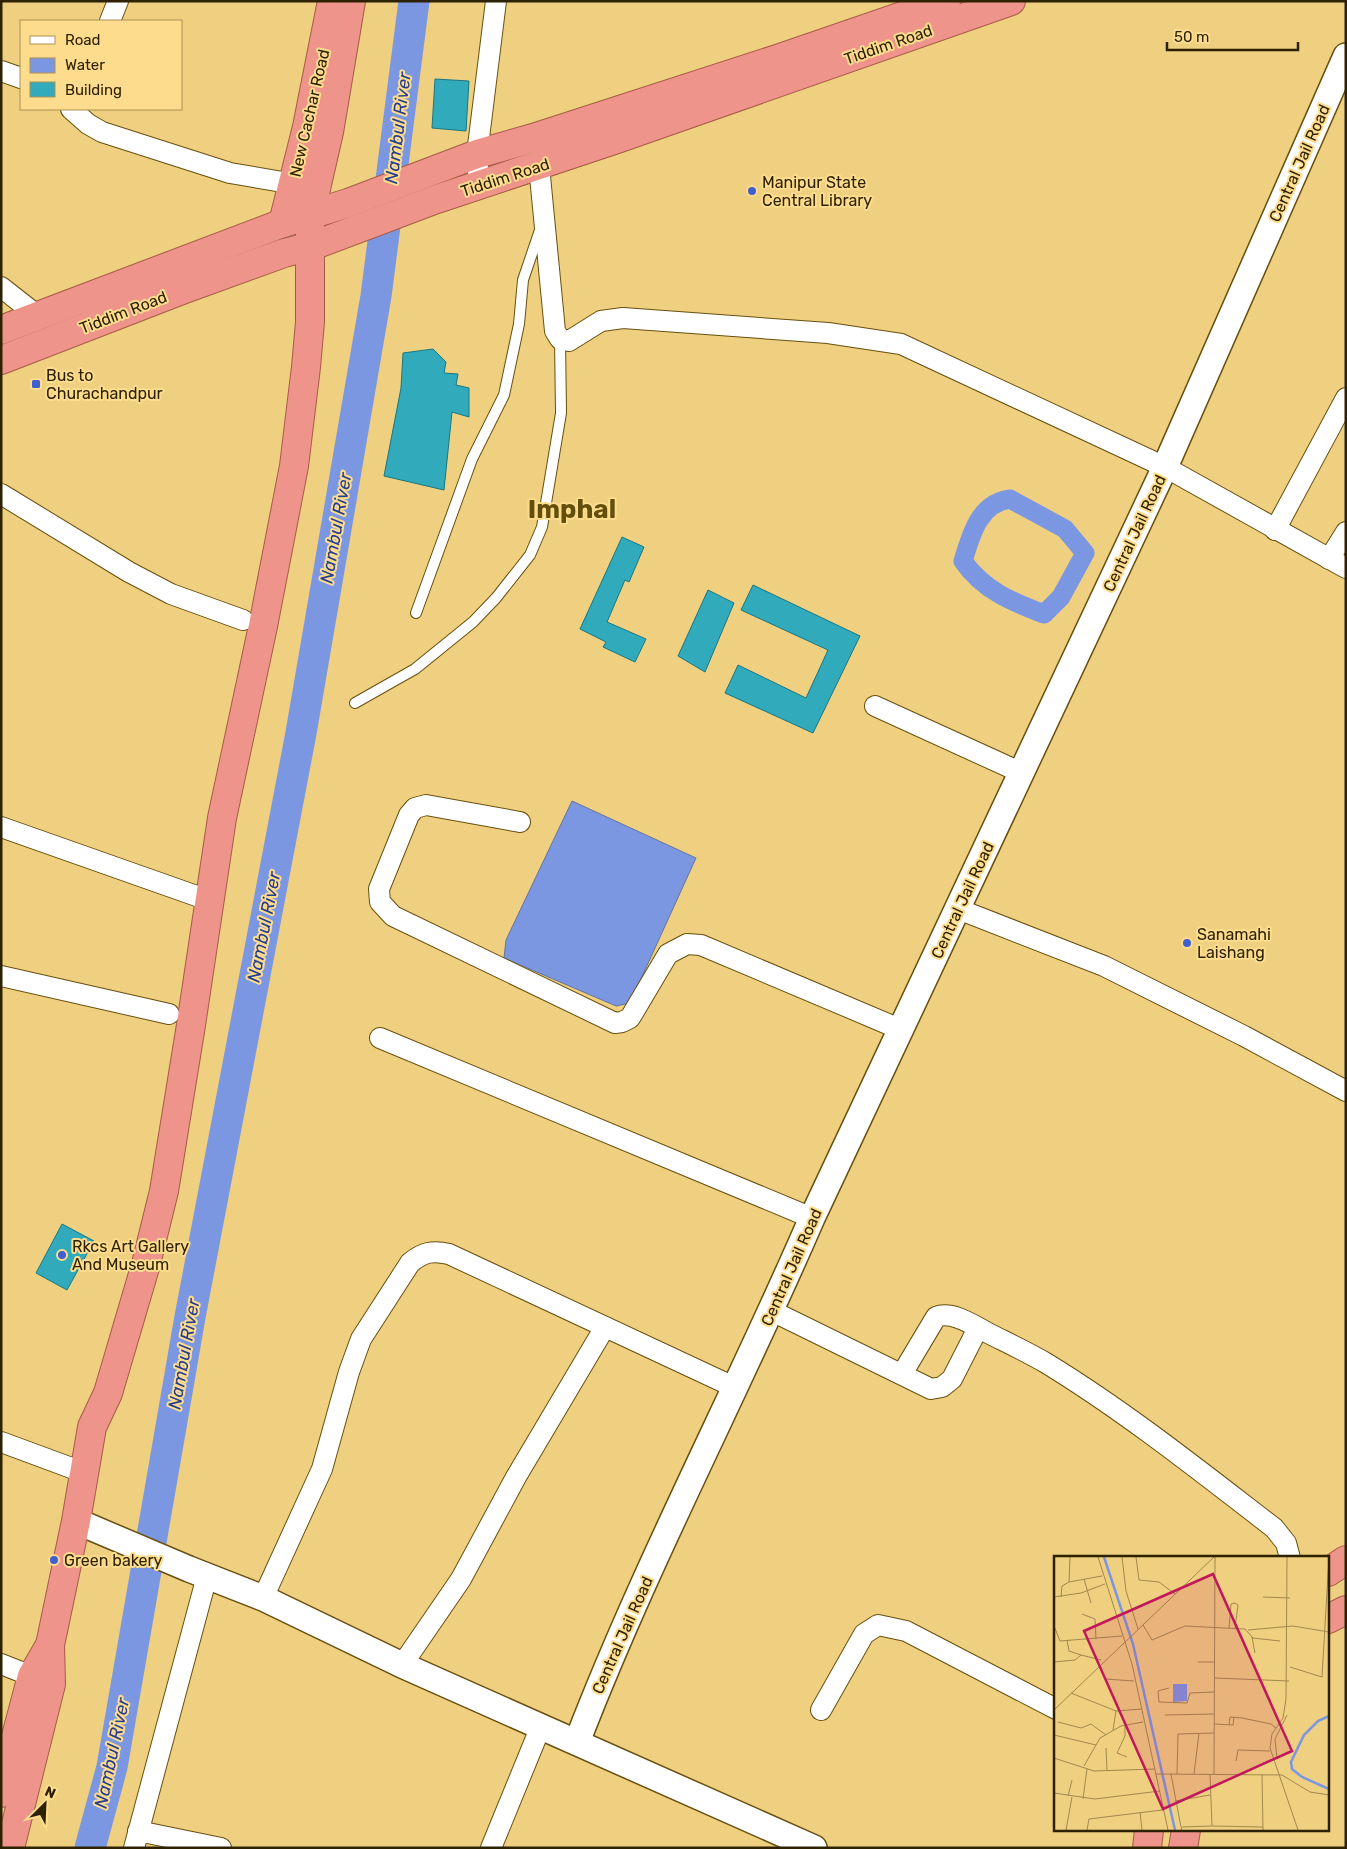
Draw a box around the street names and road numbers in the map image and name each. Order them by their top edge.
street label: Tiddim Road [842,21,935,68]
street label: New Cachar Road [286,47,333,179]
street label: Central Jail Road [1265,102,1334,225]
street label: Tiddim Road [458,154,552,201]
street label: Tiddim Road [77,287,170,338]
street label: Central Jail Road [1099,472,1170,595]
street label: Central Jail Road [927,839,998,962]
street label: Central Jail Road [757,1206,826,1329]
street label: Central Jail Road [588,1574,657,1697]

